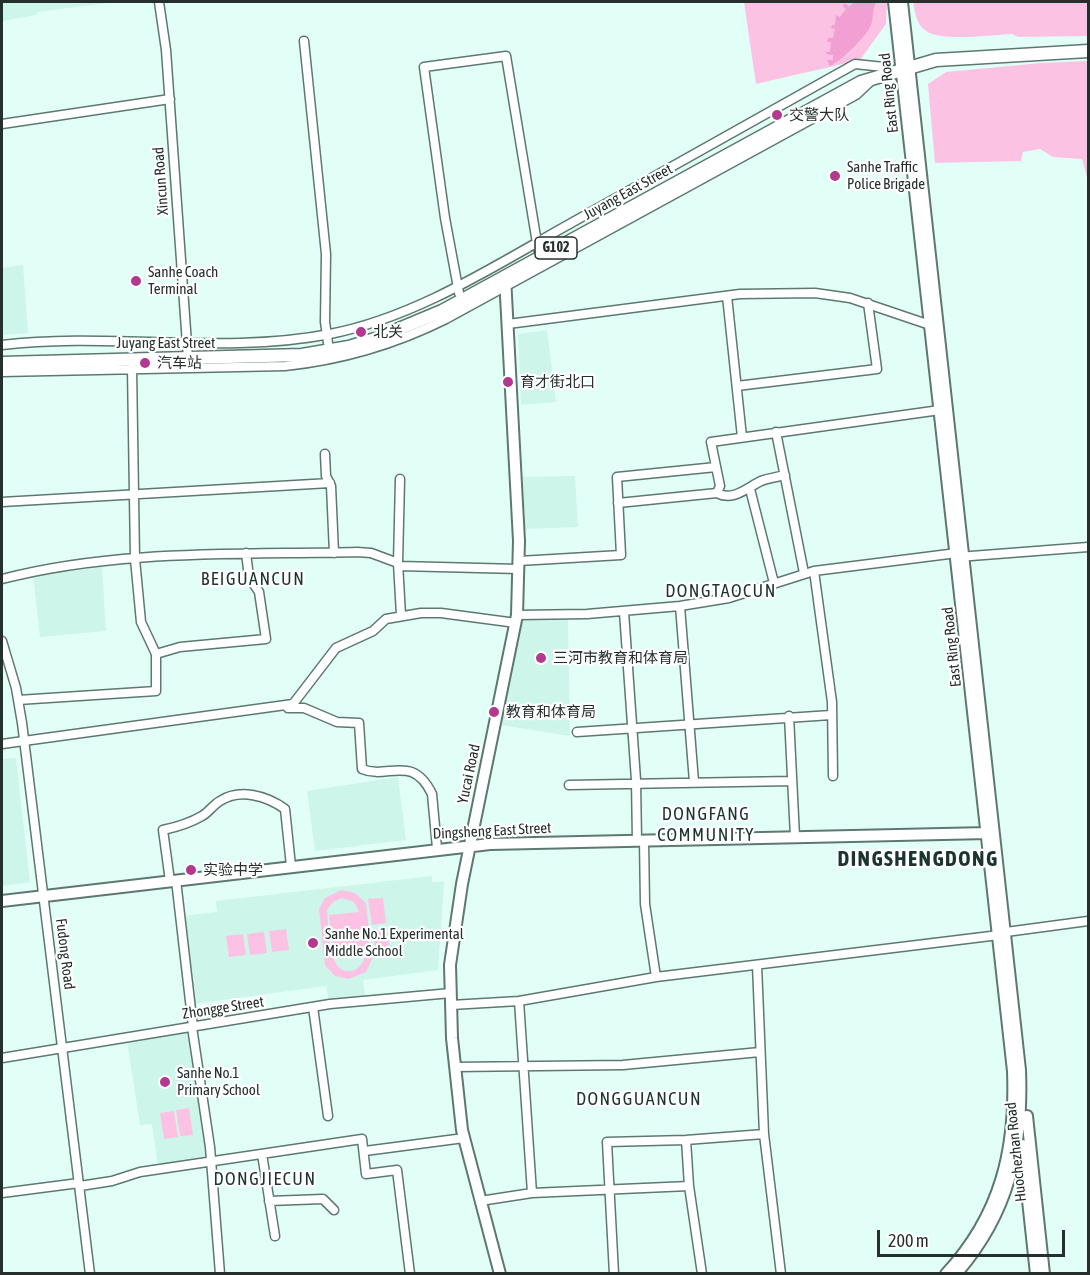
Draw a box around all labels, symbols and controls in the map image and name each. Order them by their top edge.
street label: East Ring Road [876,52,902,134]
place label: 交警大队 [789,106,849,124]
marker: 交警大队 [770,108,784,122]
street label: Xincun Road [150,146,172,216]
place label: Sanhe Traffic Police Brigade [847,158,925,193]
street label: Juyang East Street [580,160,676,224]
marker: Sanhe Traffic Police Brigade [828,169,842,183]
road number: G102 [535,237,577,259]
place label: Sanhe Coach Terminal [148,263,218,298]
marker: Sanhe Coach Terminal [129,274,143,288]
place label: 北关 [373,323,403,341]
marker: 北关 [354,325,368,339]
street label: Juyang East Street [117,334,215,352]
place label: 汽车站 [157,354,202,372]
marker: 汽车站 [138,356,152,370]
place label: 育才街北口 [520,373,595,391]
marker: 育才街北口 [501,375,515,389]
district label: BEIGUANCUN [201,568,305,590]
district label: DONGTAOCUN [665,580,777,602]
street label: East Ring Road [939,606,965,688]
place label: 三河市教育和体育局 [553,649,688,667]
marker: 三河市教育和体育局 [534,651,548,665]
place label: 教育和体育局 [506,703,596,721]
marker: 教育和体育局 [487,705,501,719]
street label: Yucai Road [454,742,484,806]
district label: DONGFANG COMMUNITY [657,803,755,846]
street label: Dingsheng East Street [432,819,552,843]
district label: DINGSHENGDONG [837,846,999,872]
place label: 实验中学 [203,861,263,879]
marker: 实验中学 [184,863,198,877]
street label: Fudong Road [52,917,78,991]
place label: Sanhe No.1 Experimental Middle School [325,925,464,960]
marker: Sanhe No.1 Experimental Middle School [306,936,320,950]
street label: Zhongge Street [181,993,265,1023]
place label: Sanhe No.1 Primary School [177,1064,260,1099]
marker: Sanhe No.1 Primary School [158,1075,172,1089]
district label: DONGGUANCUN [576,1088,702,1110]
street label: Huochezhan Road [1002,1101,1030,1203]
district label: DONGJIECUN [213,1168,317,1190]
scale bar [880,1218,1068,1256]
text: 200 m [888,1230,929,1251]

